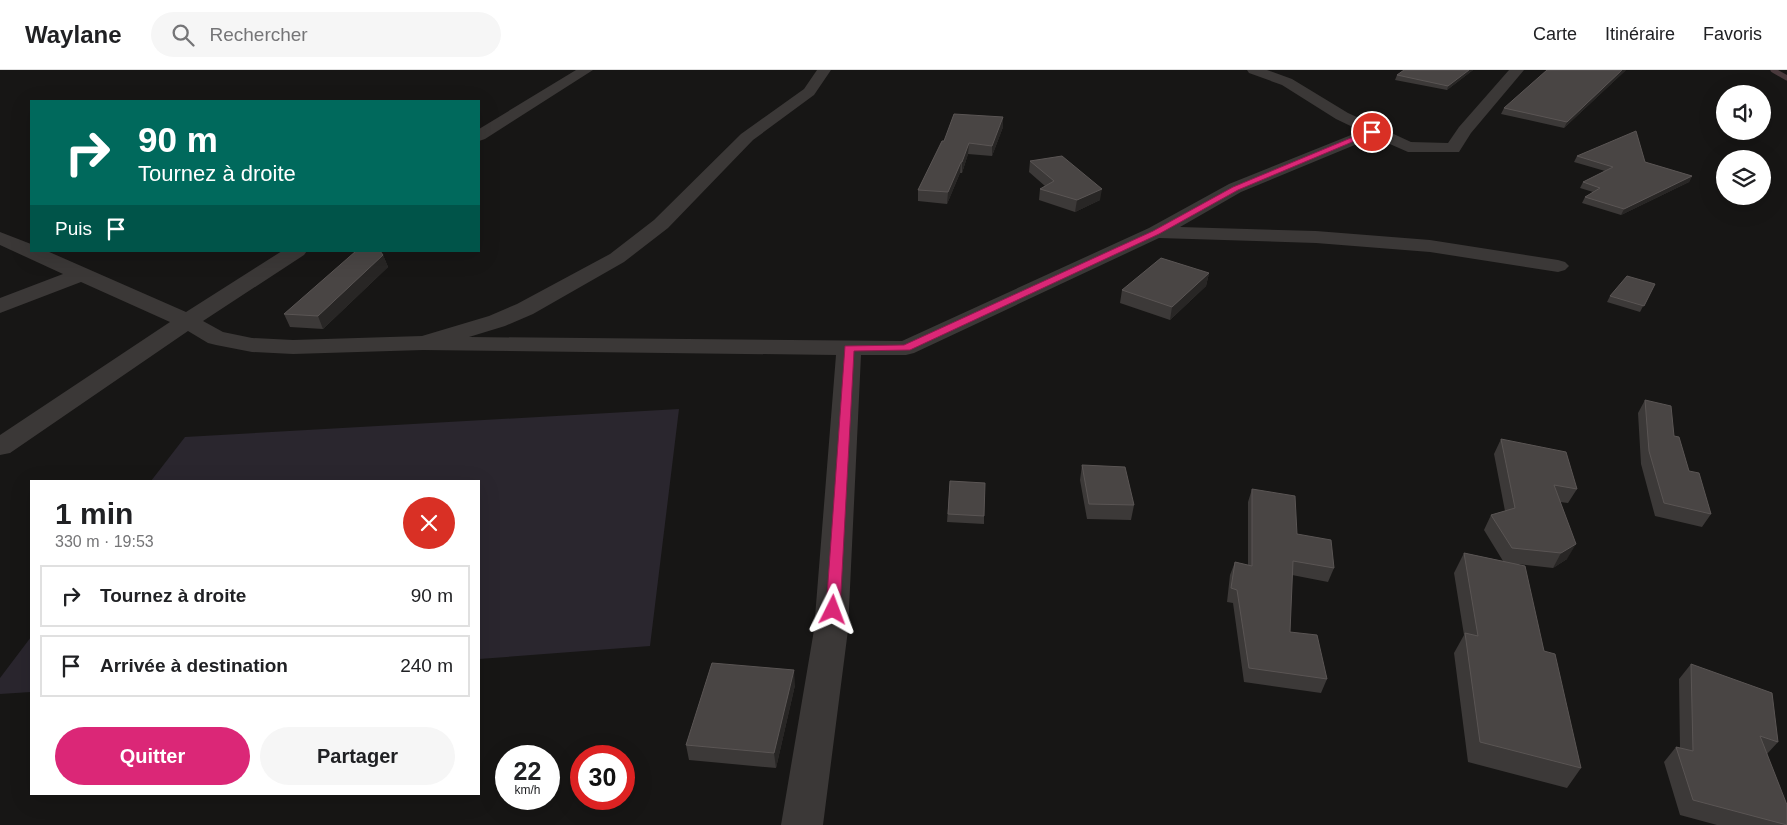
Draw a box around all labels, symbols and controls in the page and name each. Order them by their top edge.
search box [151,12,501,57]
text: Waylane [25,21,121,48]
icon: search [169,21,197,49]
text: Rechercher [209,24,308,45]
text: Carte [1533,24,1577,44]
text: Itinéraire [1605,24,1675,44]
text: Favoris [1703,24,1762,44]
map controls [1716,85,1771,205]
button: sound [1716,85,1771,140]
pin [1351,111,1393,153]
icon: arrive [1358,118,1386,146]
icon: right [55,120,120,185]
text: 90 m [138,120,218,159]
button: layers [1716,150,1771,205]
text: Tournez à droite [138,161,296,186]
icon: arrive [102,215,130,243]
text: Puis [55,218,92,239]
text: 1 min [55,497,133,530]
button: close [403,497,455,549]
text: 330 m · 19:53 [55,533,154,550]
icon: right [57,582,85,610]
position arrow [806,583,858,635]
text: Tournez à droite [100,585,246,606]
text: 90 m [411,585,453,606]
icon: arrive [57,652,85,680]
text: Arrivée à destination [100,655,288,676]
text: 240 m [400,655,453,676]
button: Quitter [55,727,250,785]
button: Partager [260,727,455,785]
speed limit sign: 30 [570,745,635,810]
text: 22 [514,757,541,785]
text: km/h [514,783,541,797]

